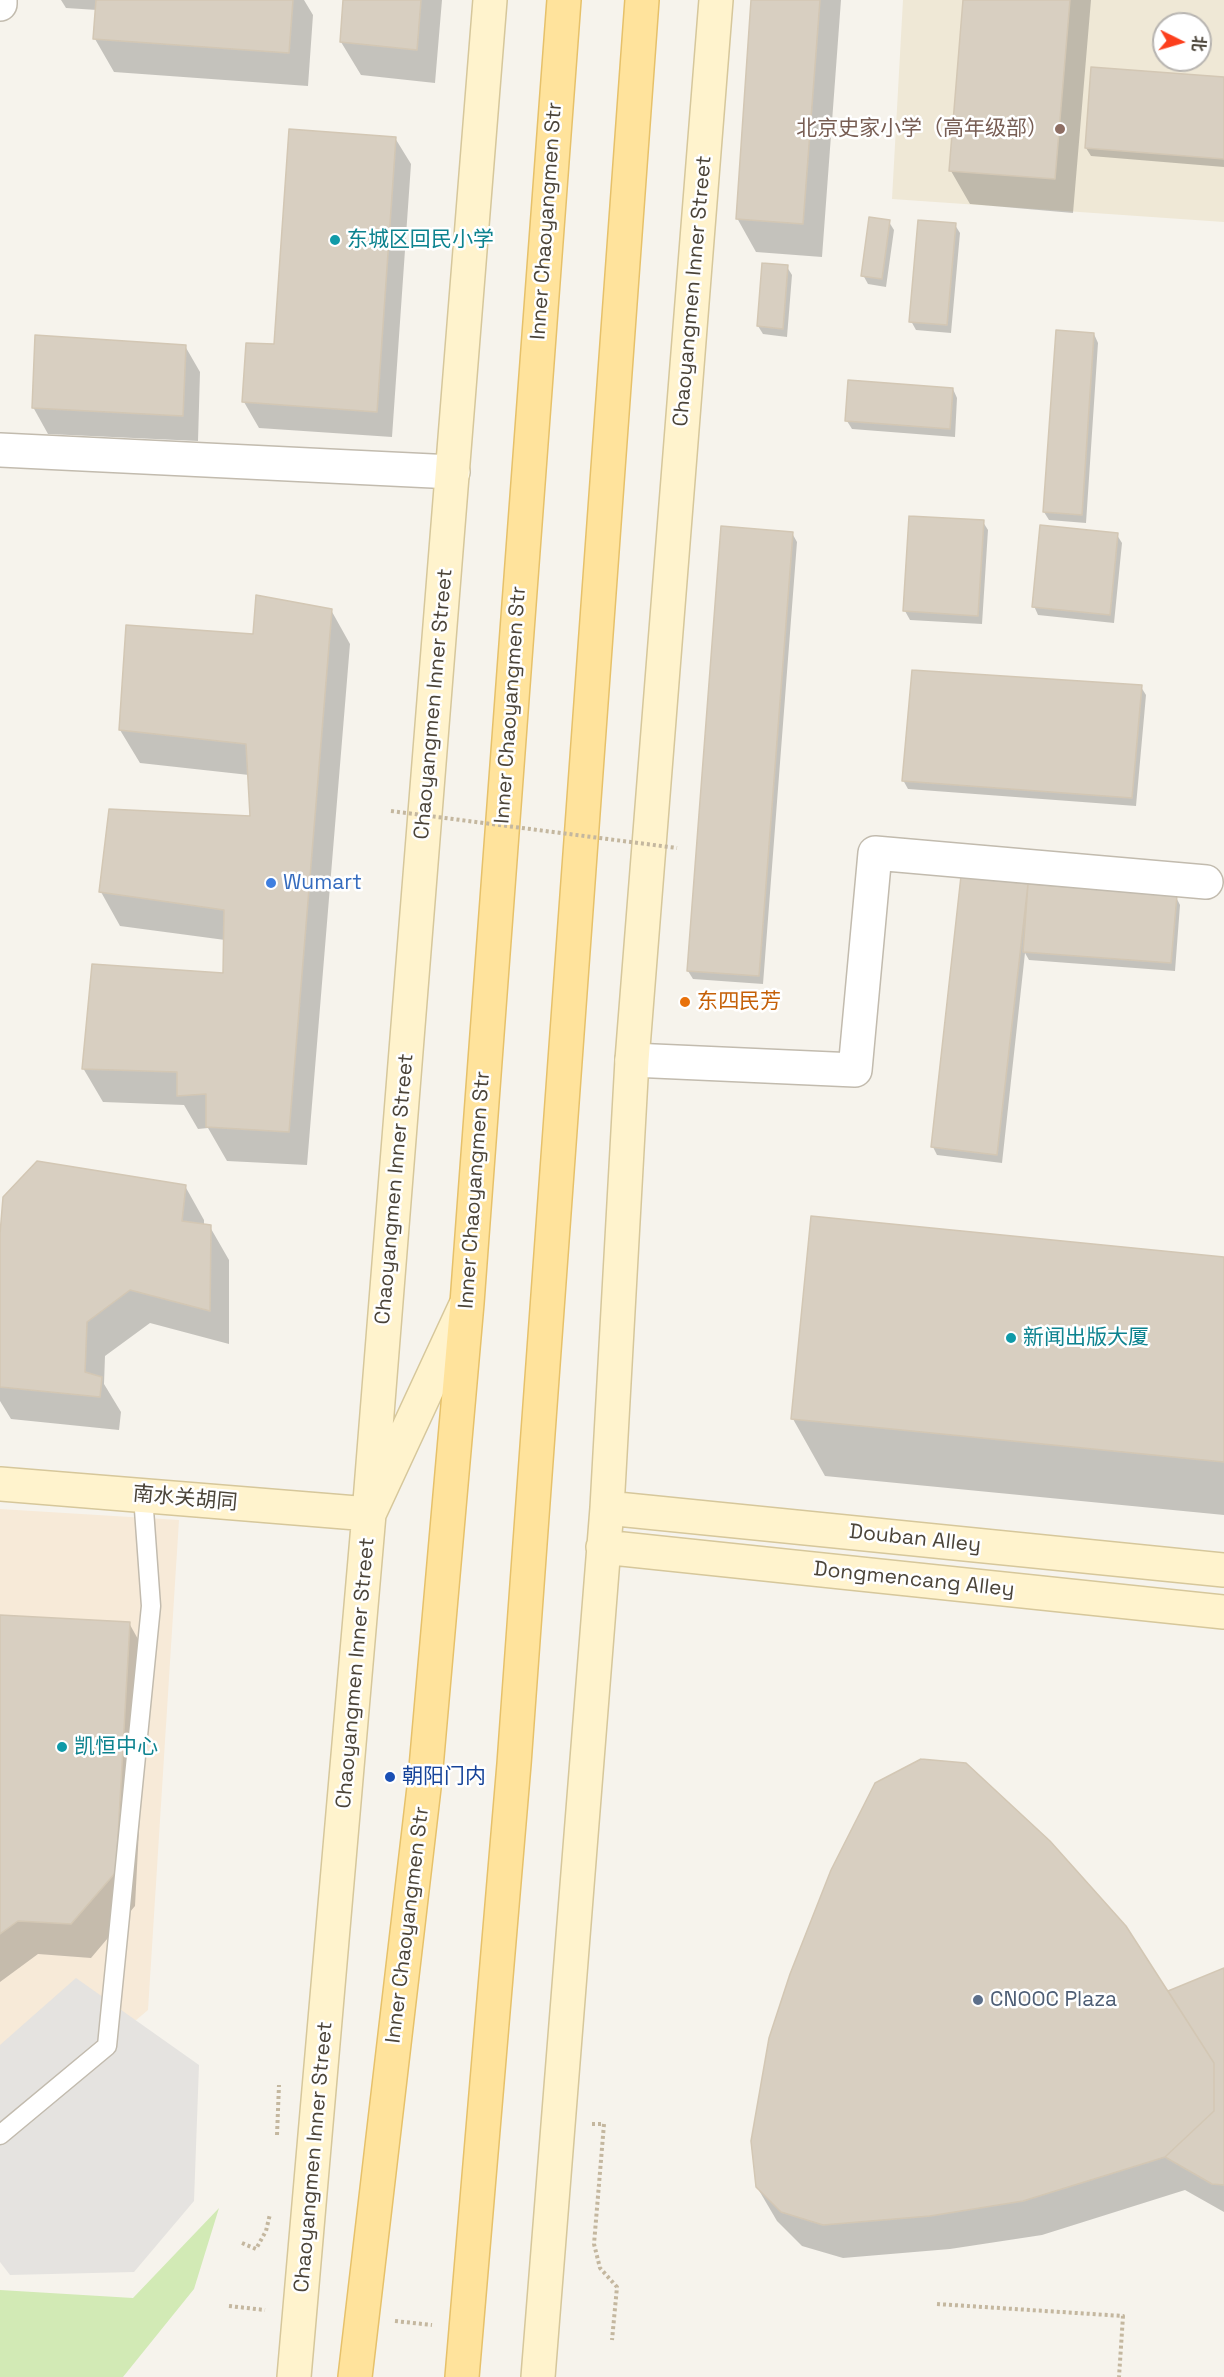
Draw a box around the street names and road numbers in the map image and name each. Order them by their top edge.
street label: Inner Chaoyangmen Str [526,101,568,341]
street label: Chaoyangmen Inner Street [669,154,717,428]
street label: Chaoyangmen Inner Street [410,567,458,841]
street label: Inner Chaoyangmen Str [490,585,532,825]
street label: Chaoyangmen Inner Street [371,1052,419,1326]
street label: Inner Chaoyangmen Str [454,1070,496,1310]
street label: 南水关胡同 [132,1482,238,1516]
street label: Douban Alley [848,1520,982,1558]
street label: Chaoyangmen Inner Street [332,1536,380,1810]
street label: Dongmencang Alley [812,1557,1016,1603]
street label: Inner Chaoyangmen Str [381,1805,435,2045]
street label: Chaoyangmen Inner Street [290,2020,338,2294]

